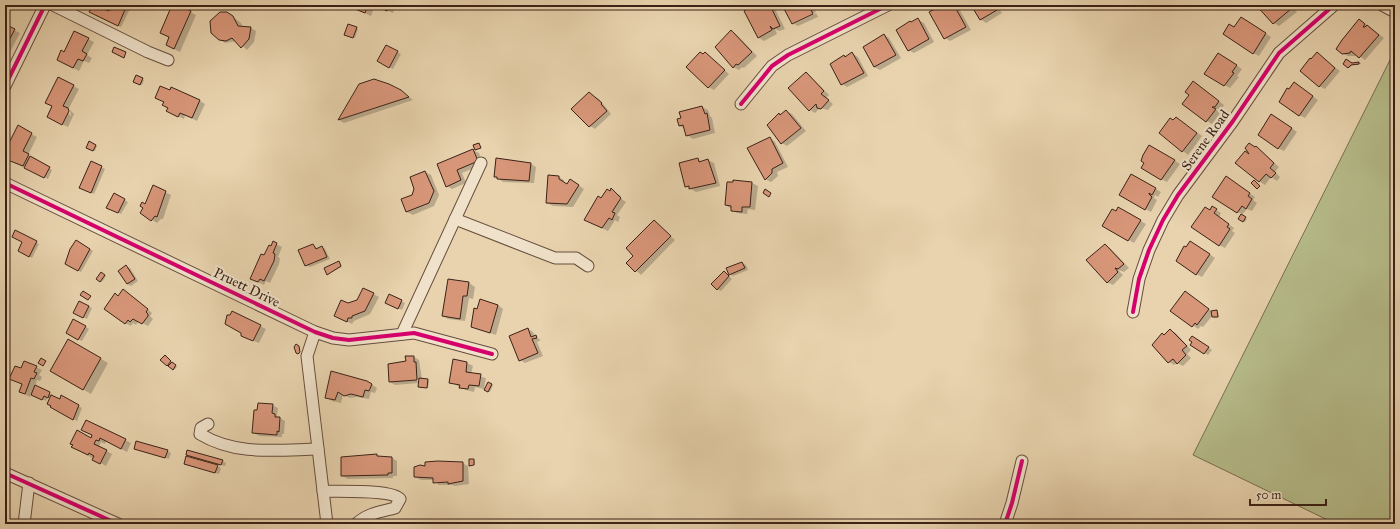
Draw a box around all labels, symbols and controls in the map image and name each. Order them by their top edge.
street label: Serene Road [1178,107,1233,174]
street label: Pruett Drive [211,264,283,311]
scale bar [1250,481,1326,507]
text: 50 m [1256,488,1281,502]

